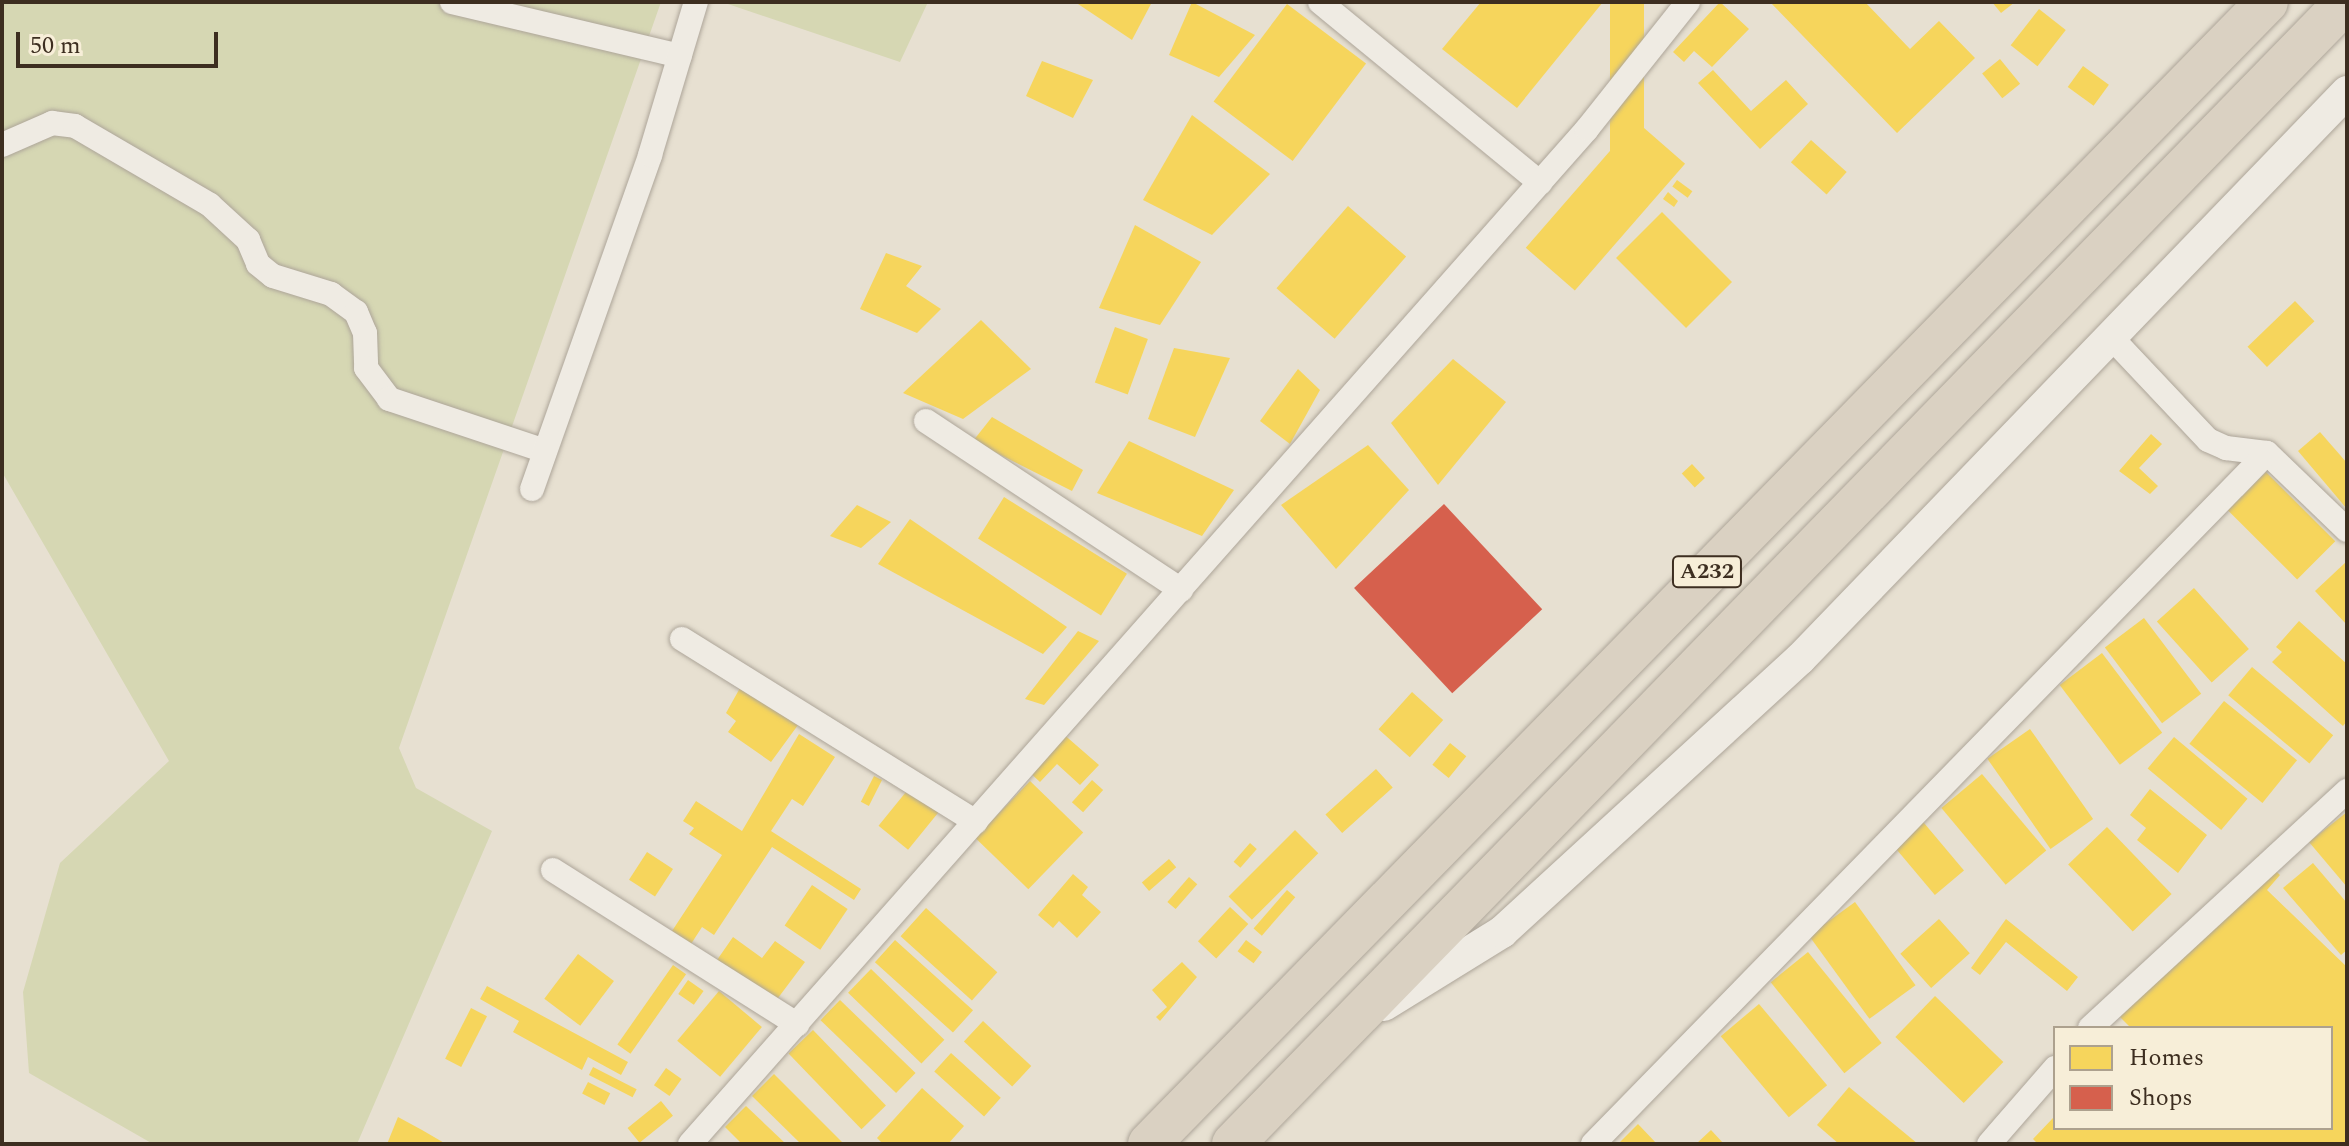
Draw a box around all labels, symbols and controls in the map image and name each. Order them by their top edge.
scale bar [20,16,222,66]
text: 50 m [30,28,81,64]
road number: A232 [1671,554,1743,590]
legend [2053,1026,2333,1130]
text: Homes [2129,1040,2204,1076]
text: Shops [2129,1080,2193,1116]

